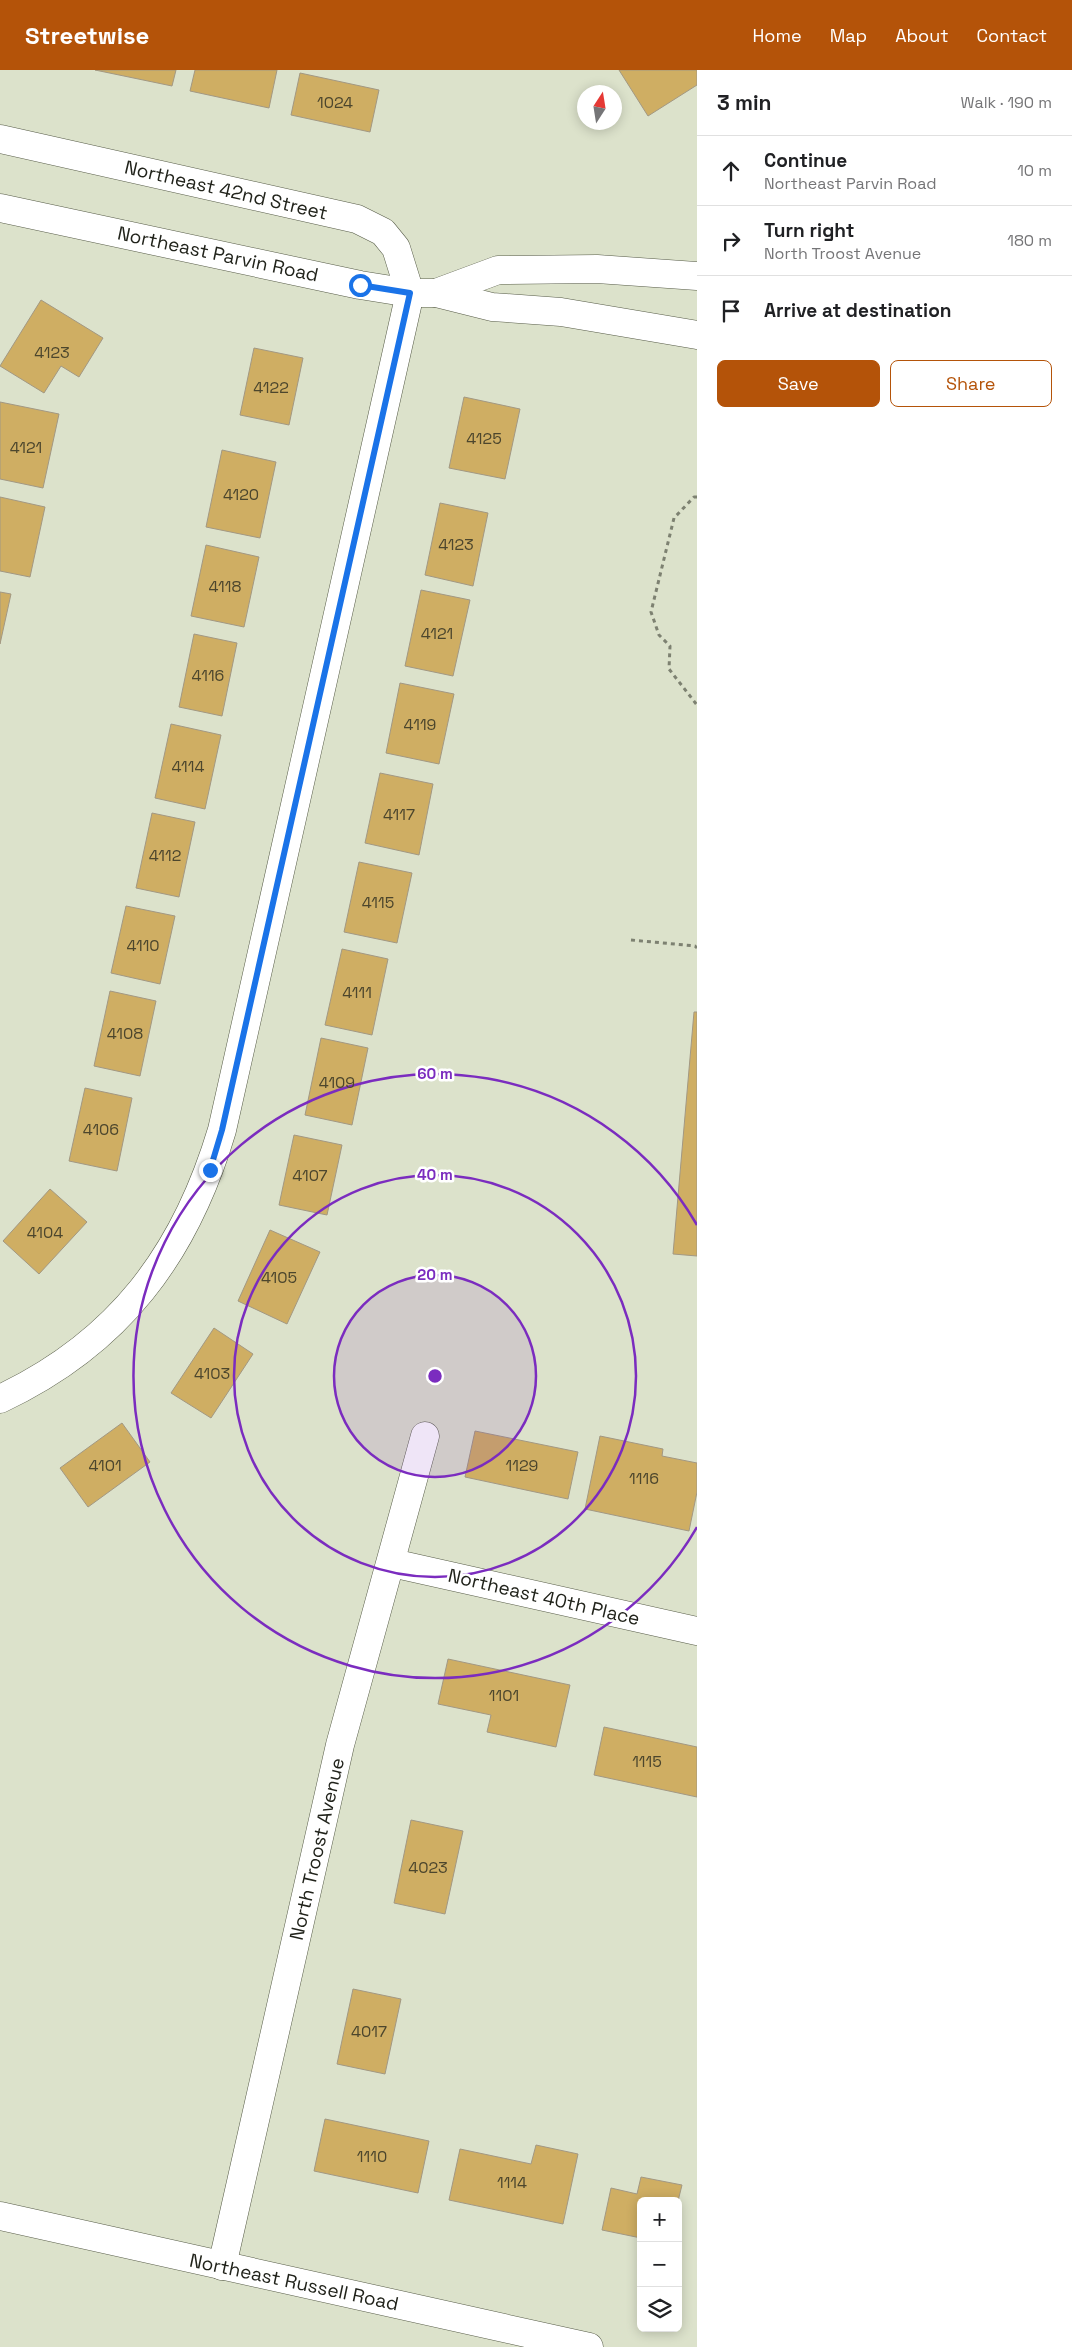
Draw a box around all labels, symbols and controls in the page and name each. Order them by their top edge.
text: Streetwise [25,20,149,51]
text: Home [753,24,802,47]
text: Map [830,24,867,47]
text: About [895,24,949,47]
text: Contact [977,24,1047,47]
north arrow [577,85,622,130]
text: 3 min [717,89,772,116]
house number: 1024 [317,92,353,113]
text: Walk · 190 m [961,92,1052,113]
text: Continue [764,148,847,173]
street label: Northeast 42nd Street [122,154,330,226]
icon: ahead [717,157,745,185]
text: 10 m [1017,160,1052,181]
text: Northeast Parvin Road [764,173,936,194]
text: Turn right [764,218,854,243]
street label: Northeast Parvin Road [115,220,321,288]
icon: right [717,227,745,255]
text: 180 m [1007,230,1052,251]
text: North Troost Avenue [764,243,921,264]
route start [349,274,372,297]
icon: arrive [717,297,745,325]
text: Arrive at destination [764,298,952,323]
house number: 4123 [34,342,70,363]
button: Save [717,360,880,407]
button: Share [890,360,1052,407]
house number: 4122 [253,377,289,398]
house number: 4125 [466,428,502,449]
house number: 4121 [10,437,42,458]
house number: 4120 [223,484,259,505]
house number: 4123 [438,534,474,555]
house number: 4118 [209,576,242,597]
house number: 4121 [421,623,453,644]
house number: 4116 [192,665,224,686]
house number: 4119 [404,714,436,735]
house number: 4114 [172,756,204,777]
house number: 4117 [383,804,415,825]
house number: 4112 [149,845,181,866]
house number: 4115 [362,892,394,913]
house number: 4110 [126,935,160,956]
house number: 4111 [342,982,372,1003]
house number: 4108 [107,1023,143,1044]
text: 60 m [417,1064,453,1083]
house number: 4109 [319,1072,355,1093]
house number: 4106 [83,1119,119,1140]
route end [199,1159,222,1182]
house number: 4107 [292,1165,328,1186]
text: 40 m [417,1165,453,1184]
house number: 4104 [27,1222,63,1243]
text: 20 m [417,1265,453,1284]
house number: 4105 [261,1267,297,1288]
house number: 4103 [194,1363,230,1384]
centre of rings [426,1367,444,1385]
house number: 4101 [88,1455,122,1476]
house number: 1129 [506,1455,538,1476]
house number: 1116 [629,1468,659,1489]
street label: Northeast 40th Place [446,1563,642,1631]
house number: 1101 [489,1685,519,1706]
house number: 1115 [632,1751,662,1772]
street label: North Troost Avenue [284,1755,350,1943]
house number: 4023 [408,1857,448,1878]
house number: 4017 [351,2021,387,2042]
house number: 1110 [357,2146,387,2167]
house number: 1114 [497,2172,527,2193]
map controls [637,2197,682,2332]
button: + [637,2197,682,2242]
button: − [637,2242,682,2287]
street label: Northeast Russell Road [187,2248,401,2316]
button: layers [637,2287,682,2332]

